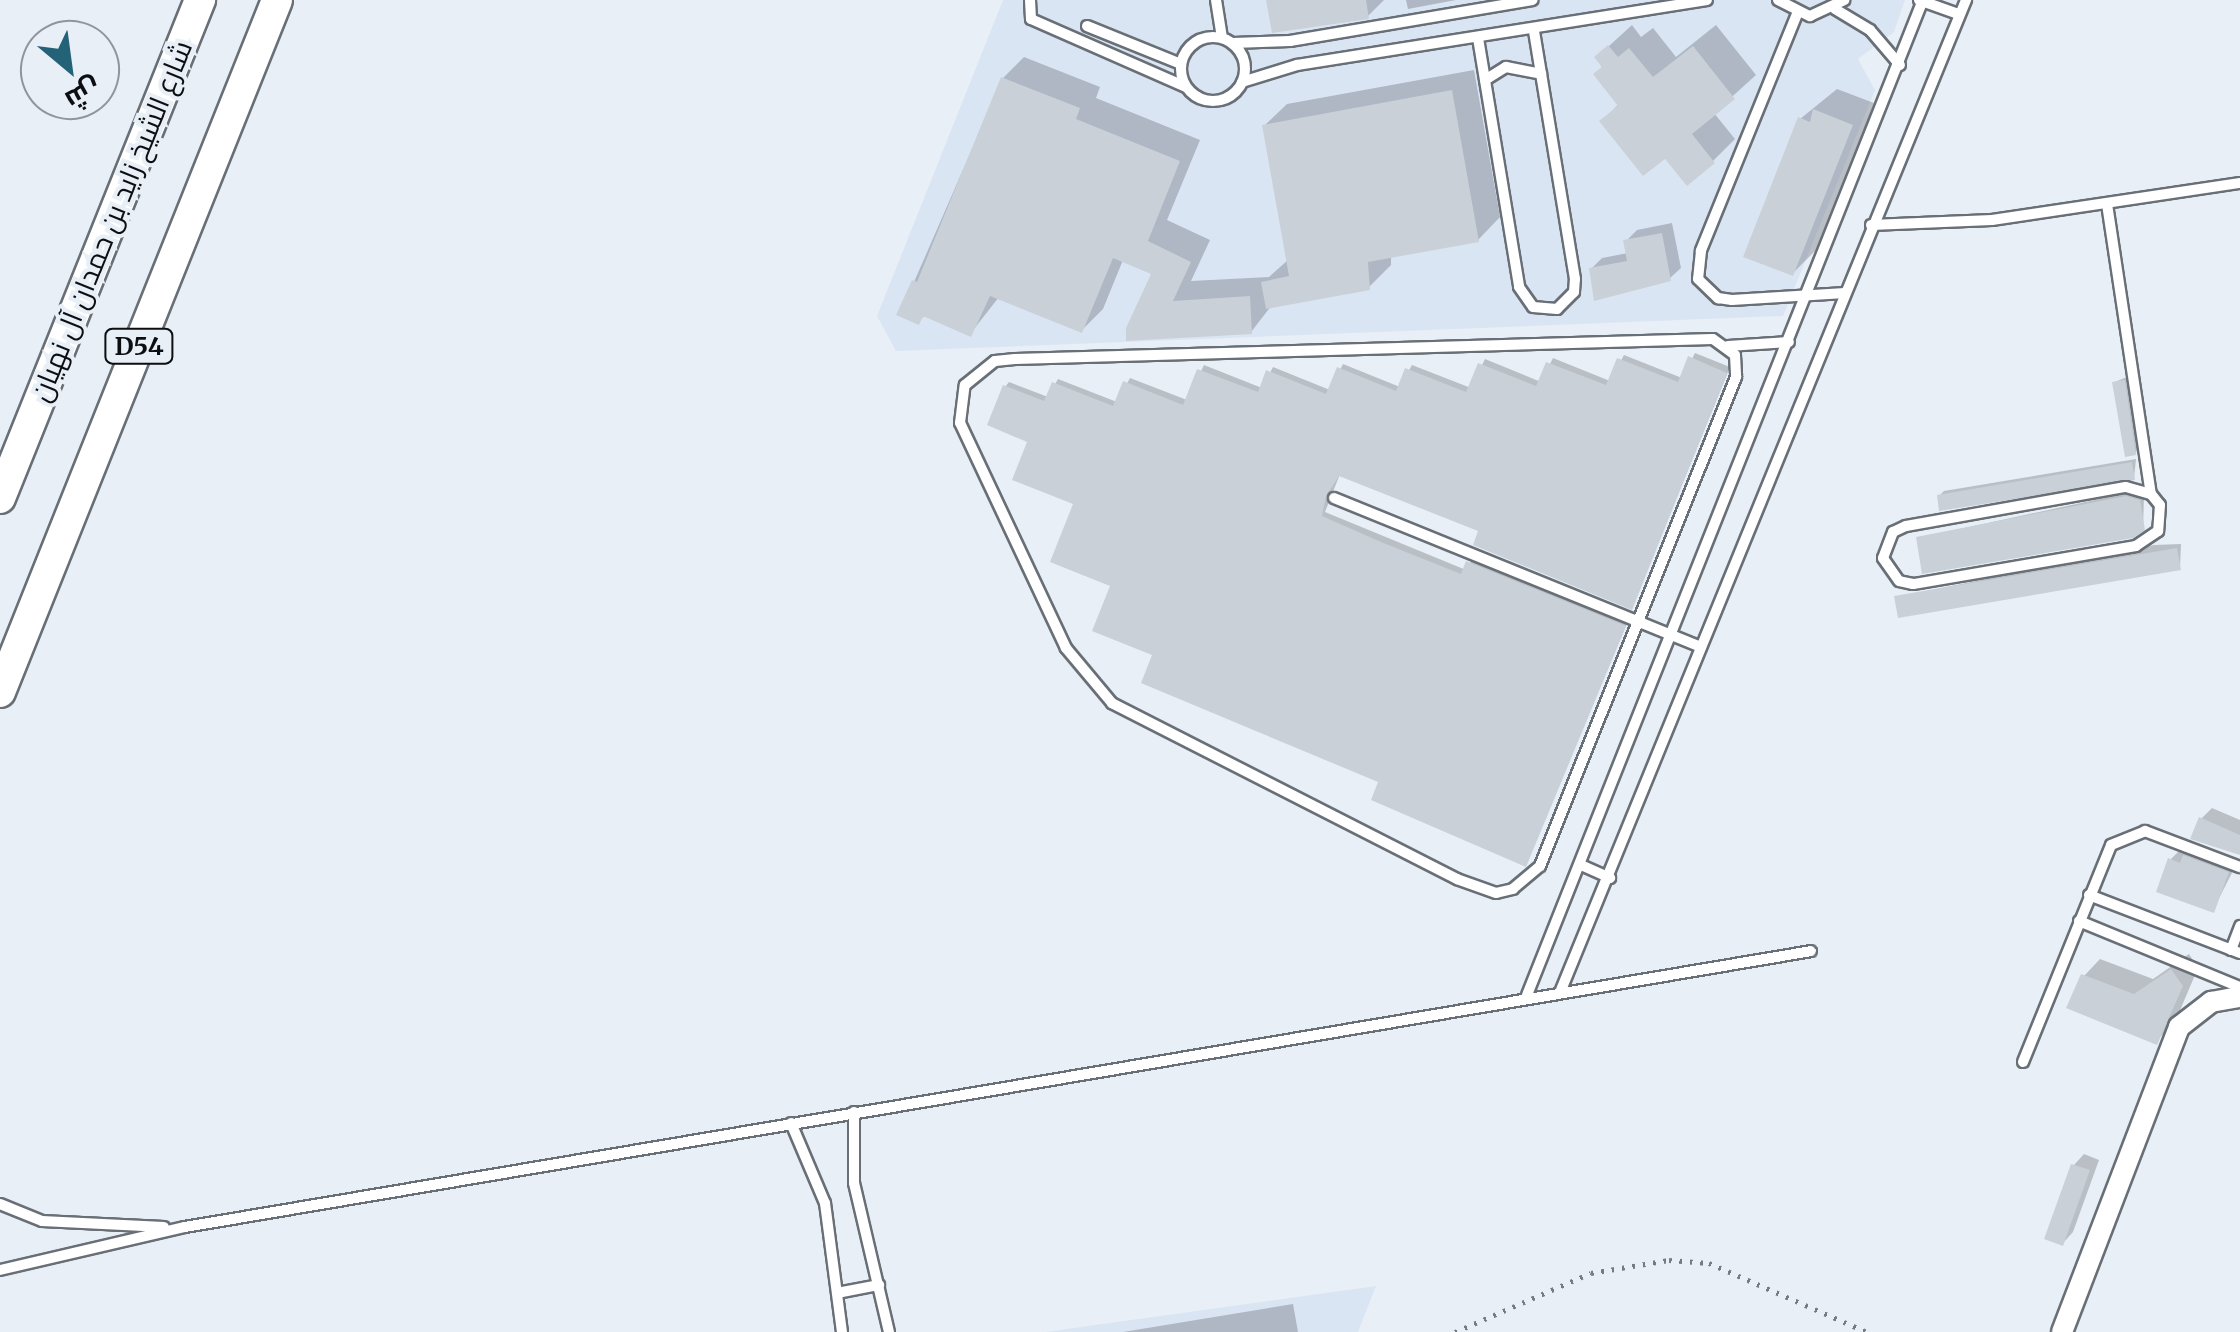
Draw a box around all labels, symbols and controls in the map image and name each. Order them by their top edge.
north arrow [20,20,120,120]
street label: شارع الشيخ زايد بن حمدان آل نهيان [23,36,199,406]
road number: D54 [104,326,174,366]

